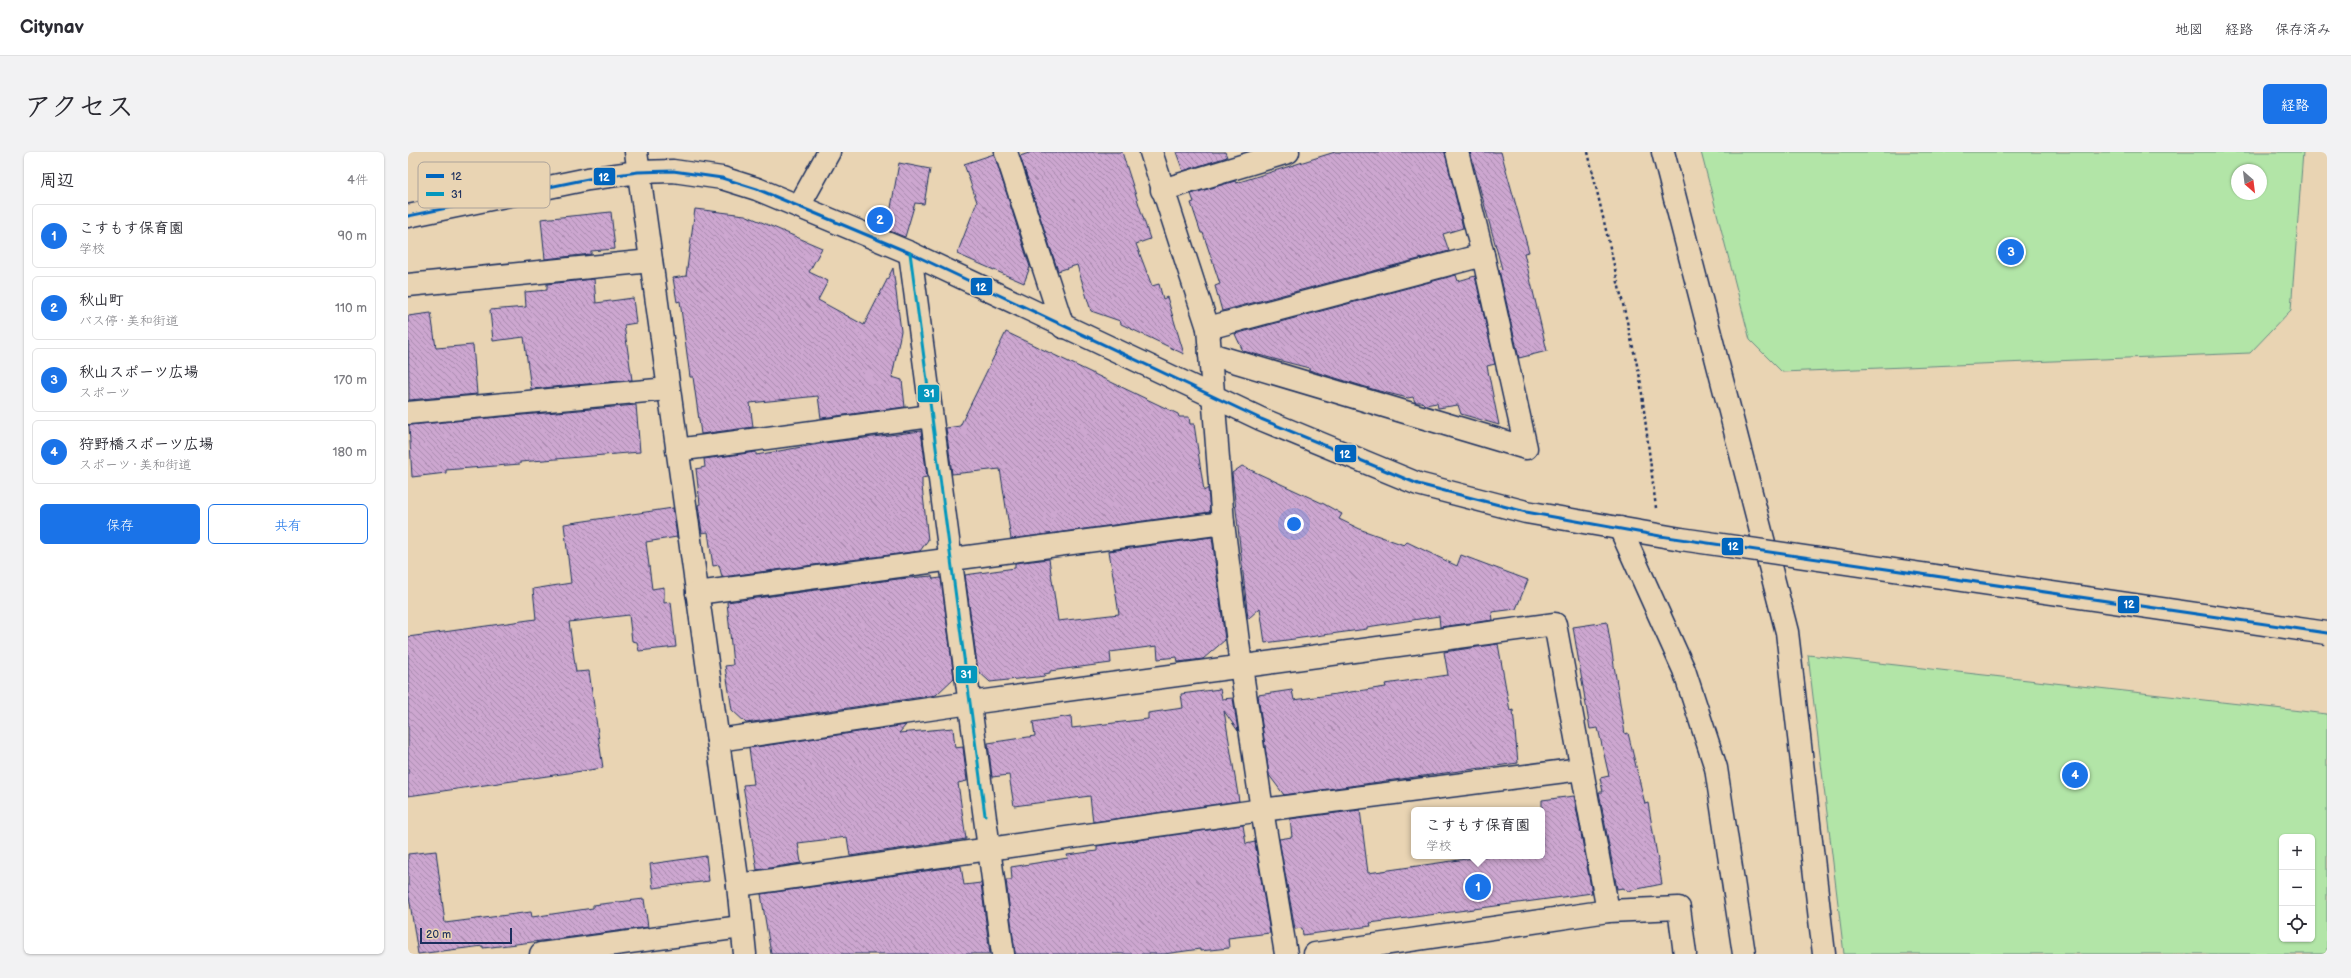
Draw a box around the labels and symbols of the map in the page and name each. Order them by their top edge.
legend [418,162,550,208]
north arrow [2231,164,2267,200]
line badge: 12 [593,167,616,186]
text: 12 [451,170,462,183]
text: 12 [598,171,610,184]
text: 31 [451,188,462,201]
pin: 2 [867,205,893,235]
pin: 3 [1998,237,2024,267]
line badge: 12 [970,277,993,296]
text: 12 [975,281,987,294]
line badge: 31 [917,384,940,403]
text: 31 [923,387,935,400]
line badge: 12 [1334,444,1357,463]
text: 12 [1339,448,1351,461]
your location [1284,514,1304,534]
line badge: 12 [1721,537,1744,556]
text: 12 [1727,540,1739,553]
line badge: 12 [2117,595,2140,614]
text: 12 [2123,598,2135,611]
line badge: 31 [955,665,978,684]
text: 31 [960,668,972,681]
pin: 4 [2062,760,2088,790]
pin: 1 [1465,872,1491,902]
scale bar [420,926,512,945]

